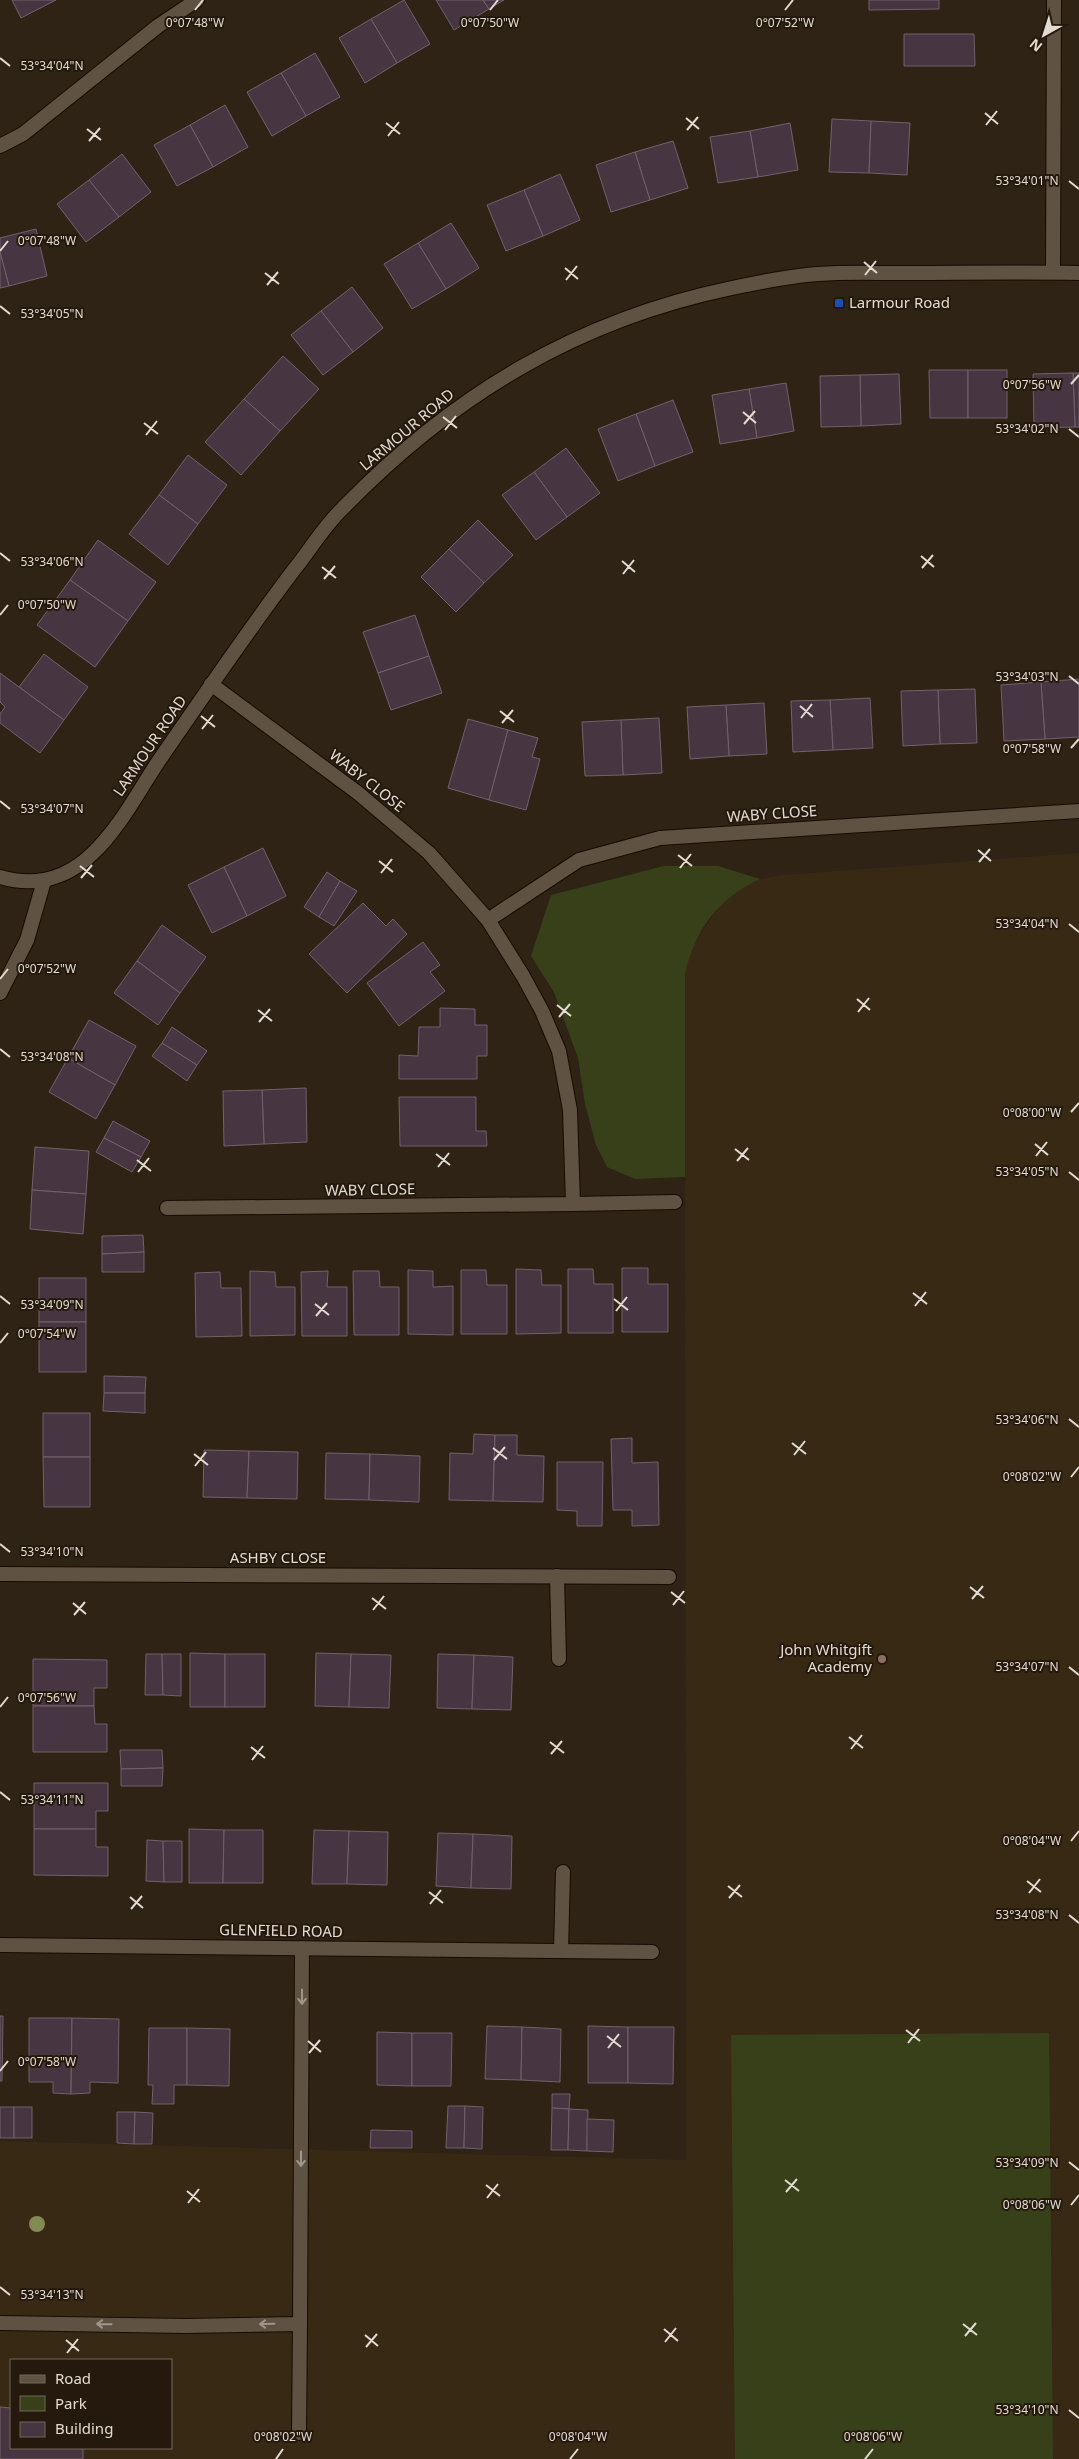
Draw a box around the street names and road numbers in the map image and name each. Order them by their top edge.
street label: LARMOUR ROAD [355,384,458,475]
street label: LARMOUR ROAD [108,691,190,800]
street label: WABY CLOSE [326,745,409,816]
street label: WABY CLOSE [726,800,818,826]
street label: WABY CLOSE [325,1178,415,1200]
street label: ASHBY CLOSE [230,1547,326,1567]
street label: GLENFIELD ROAD [219,1919,343,1941]

